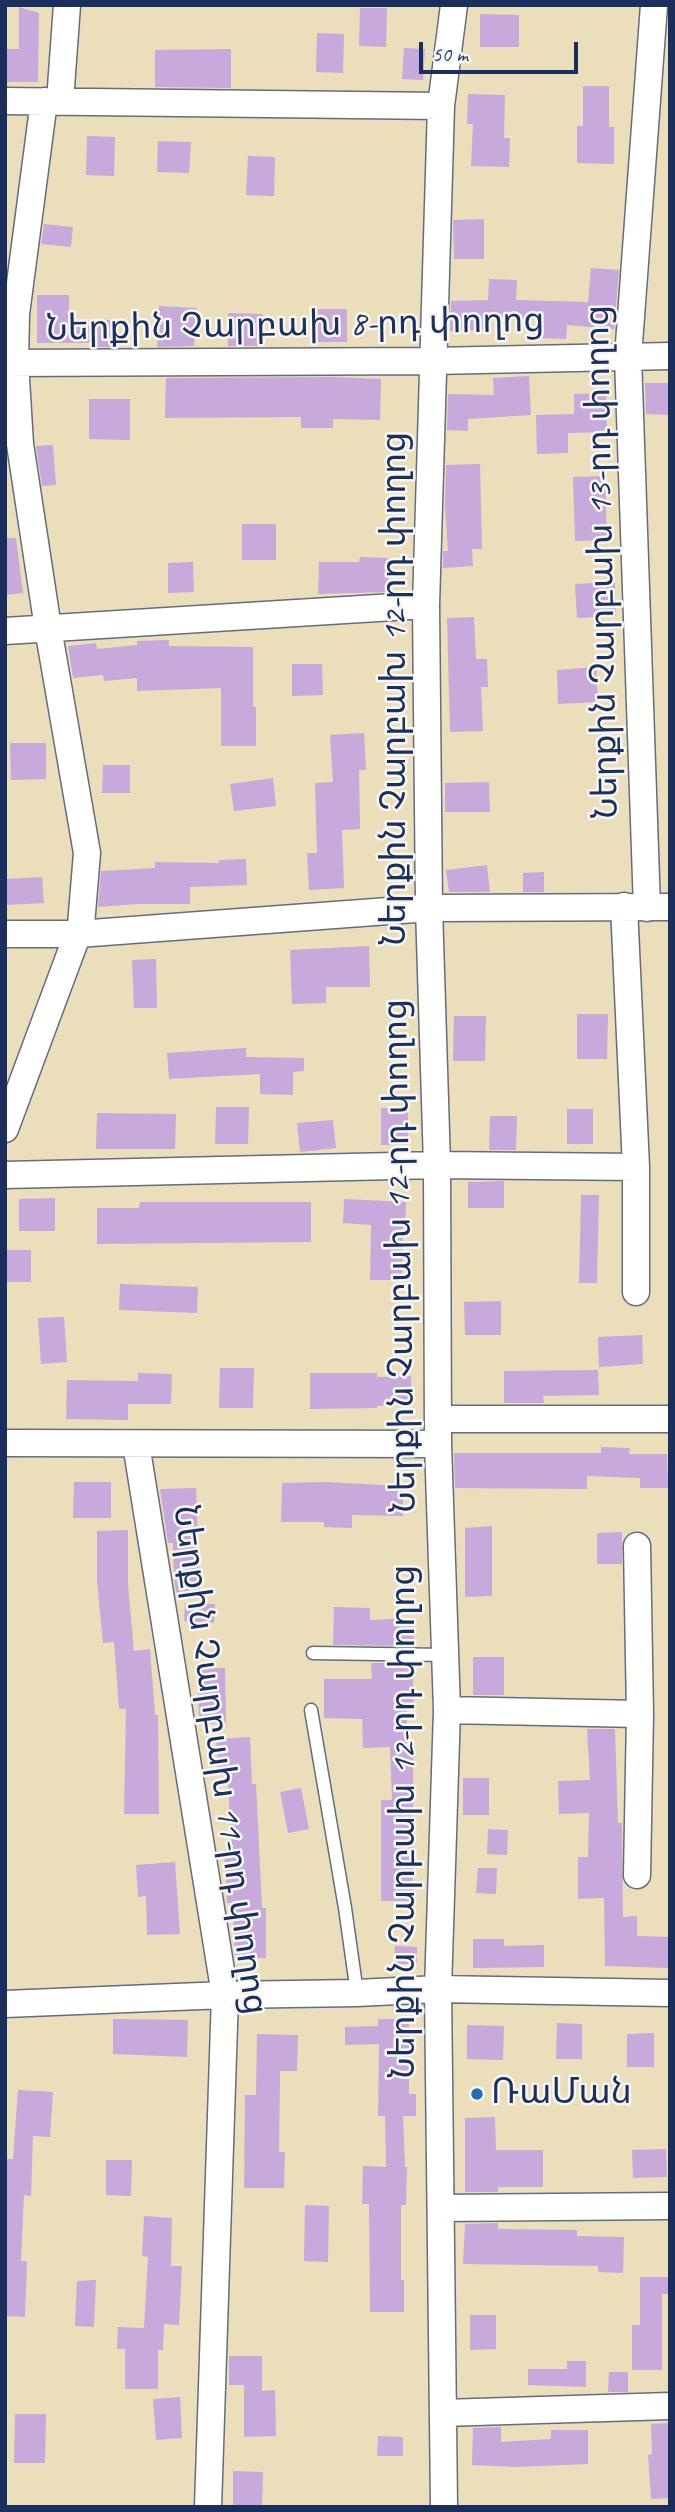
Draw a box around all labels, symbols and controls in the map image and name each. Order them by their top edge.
scale bar [423,28,582,72]
text: 50 m [432,41,468,67]
street label: Ներքին Չարբախ 8-րդ փողոց [45,301,545,351]
street label: Ներքին Չարբախ 13-րդ փողոց [578,305,628,819]
street label: Ներքին Չարբախ 12-րդ փողոց [375,432,417,946]
street label: Ներքին Չարբախ 12-րդ փողոց [376,999,426,1513]
street label: Ներքին Չարբախ 11-րդ փողոց [162,1502,276,2018]
street label: Ներքին Չարբախ 12-րդ փողոց [384,1565,426,2079]
place label: ՌաՄան [491,2073,632,2115]
marker: ՌաՄան [469,2086,485,2102]

